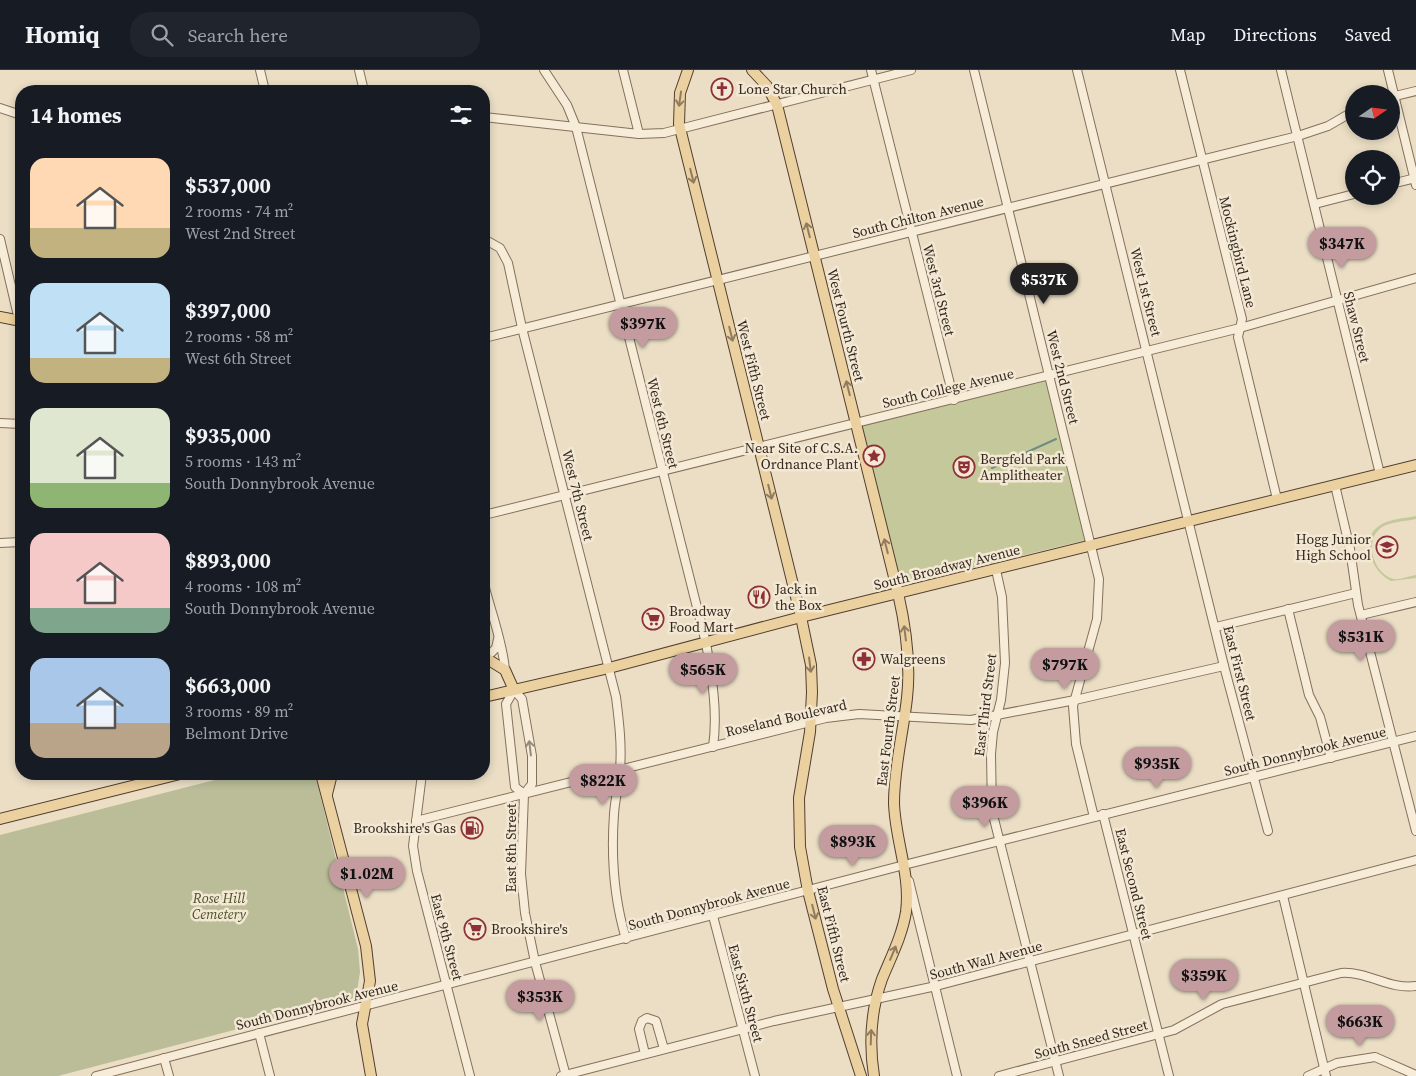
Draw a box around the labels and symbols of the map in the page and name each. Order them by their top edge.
church icon: Lone Star Church [710,77,734,101]
place label: Lone Star Church [738,79,847,99]
north arrow [1345,85,1400,140]
one-way arrow [674,91,684,107]
one-way arrow [688,168,697,184]
street label: South Chilton Avenue [850,191,986,243]
street label: Mockingbird Lane [1214,194,1262,310]
one-way arrow [803,223,812,239]
pin: $347K [1307,226,1377,269]
street label: West 3rd Street [918,242,960,338]
street label: West 1st Street [1125,246,1167,339]
pin: $537K [1009,262,1079,305]
street label: West Fourth Street [822,267,870,384]
street label: Shaw Street [1339,289,1376,365]
pin: $397K [608,306,678,349]
street label: West Fifth Street [732,318,776,423]
one-way arrow [727,326,736,342]
street label: West 2nd Street [1042,328,1084,427]
street label: South College Avenue [880,363,1016,413]
street label: West 6th Street [642,375,684,471]
one-way arrow [842,381,852,397]
place label: Near Site of C.S.A. Ordnance Plant [745,438,858,474]
place icon: Near Site of C.S.A. Ordnance Plant [862,444,886,468]
street label: West 7th Street [557,447,599,543]
place label: Bergfeld Park Amplitheater [980,449,1065,485]
theatre icon: Bergfeld Park Amplitheater [952,455,976,479]
one-way arrow [766,483,775,499]
place label: Hogg Junior High School [1295,529,1371,565]
school or university icon: Hogg Junior High School [1375,535,1399,559]
one-way arrow [881,538,890,554]
street label: South Broadway Avenue [872,539,1022,595]
place label: Jack in the Box [774,579,823,615]
restaurant icon: Jack in the Box [747,585,771,609]
place label: Broadway Food Mart [669,601,734,637]
supermarket icon: Broadway Food Mart [641,607,665,631]
pin: $531K [1326,620,1396,662]
street label: East First Street [1219,623,1262,723]
one-way arrow [900,626,910,642]
pharmacy icon: Walgreens [852,647,876,671]
pin: $797K [1030,648,1100,690]
place label: Walgreens [880,649,946,669]
pin: $565K [668,652,738,695]
street label: East Third Street [969,652,1001,758]
one-way arrow [805,656,815,672]
street label: East Fourth Street [871,674,905,787]
street label: Roseland Boulevard [723,694,849,742]
street label: South Donnybrook Avenue [1222,721,1388,781]
one-way arrow [525,741,535,757]
pin: $935K [1122,746,1192,789]
pin: $822K [568,764,638,806]
pin: $396K [950,786,1020,828]
street label: East 8th Street [501,803,521,892]
fuel station icon: Brookshire's Gas [460,816,484,840]
place label: Brookshire's Gas [353,818,456,838]
pin: $893K [818,824,888,867]
street label: East Second Street [1110,826,1158,942]
pin: $1.02M [326,856,408,899]
street label: South Donnybrook Avenue [626,873,792,935]
street label: East Fifth Street [812,884,856,985]
park label: Rose Hill Cemetery [192,888,246,924]
street label: East 9th Street [426,891,468,983]
one-way arrow [810,903,819,919]
supermarket icon: Brookshire's [463,917,487,941]
place label: Brookshire's [491,919,568,939]
street label: South Wall Avenue [927,935,1045,985]
street label: East Sixth Street [723,942,769,1045]
one-way arrow [888,946,898,961]
pin: $359K [1169,958,1239,1001]
street label: South Donnybrook Avenue [234,975,400,1035]
pin: $353K [505,980,575,1022]
pin: $663K [1325,1004,1395,1047]
street label: South Sneed Street [1032,1014,1150,1064]
one-way arrow [866,1030,876,1046]

